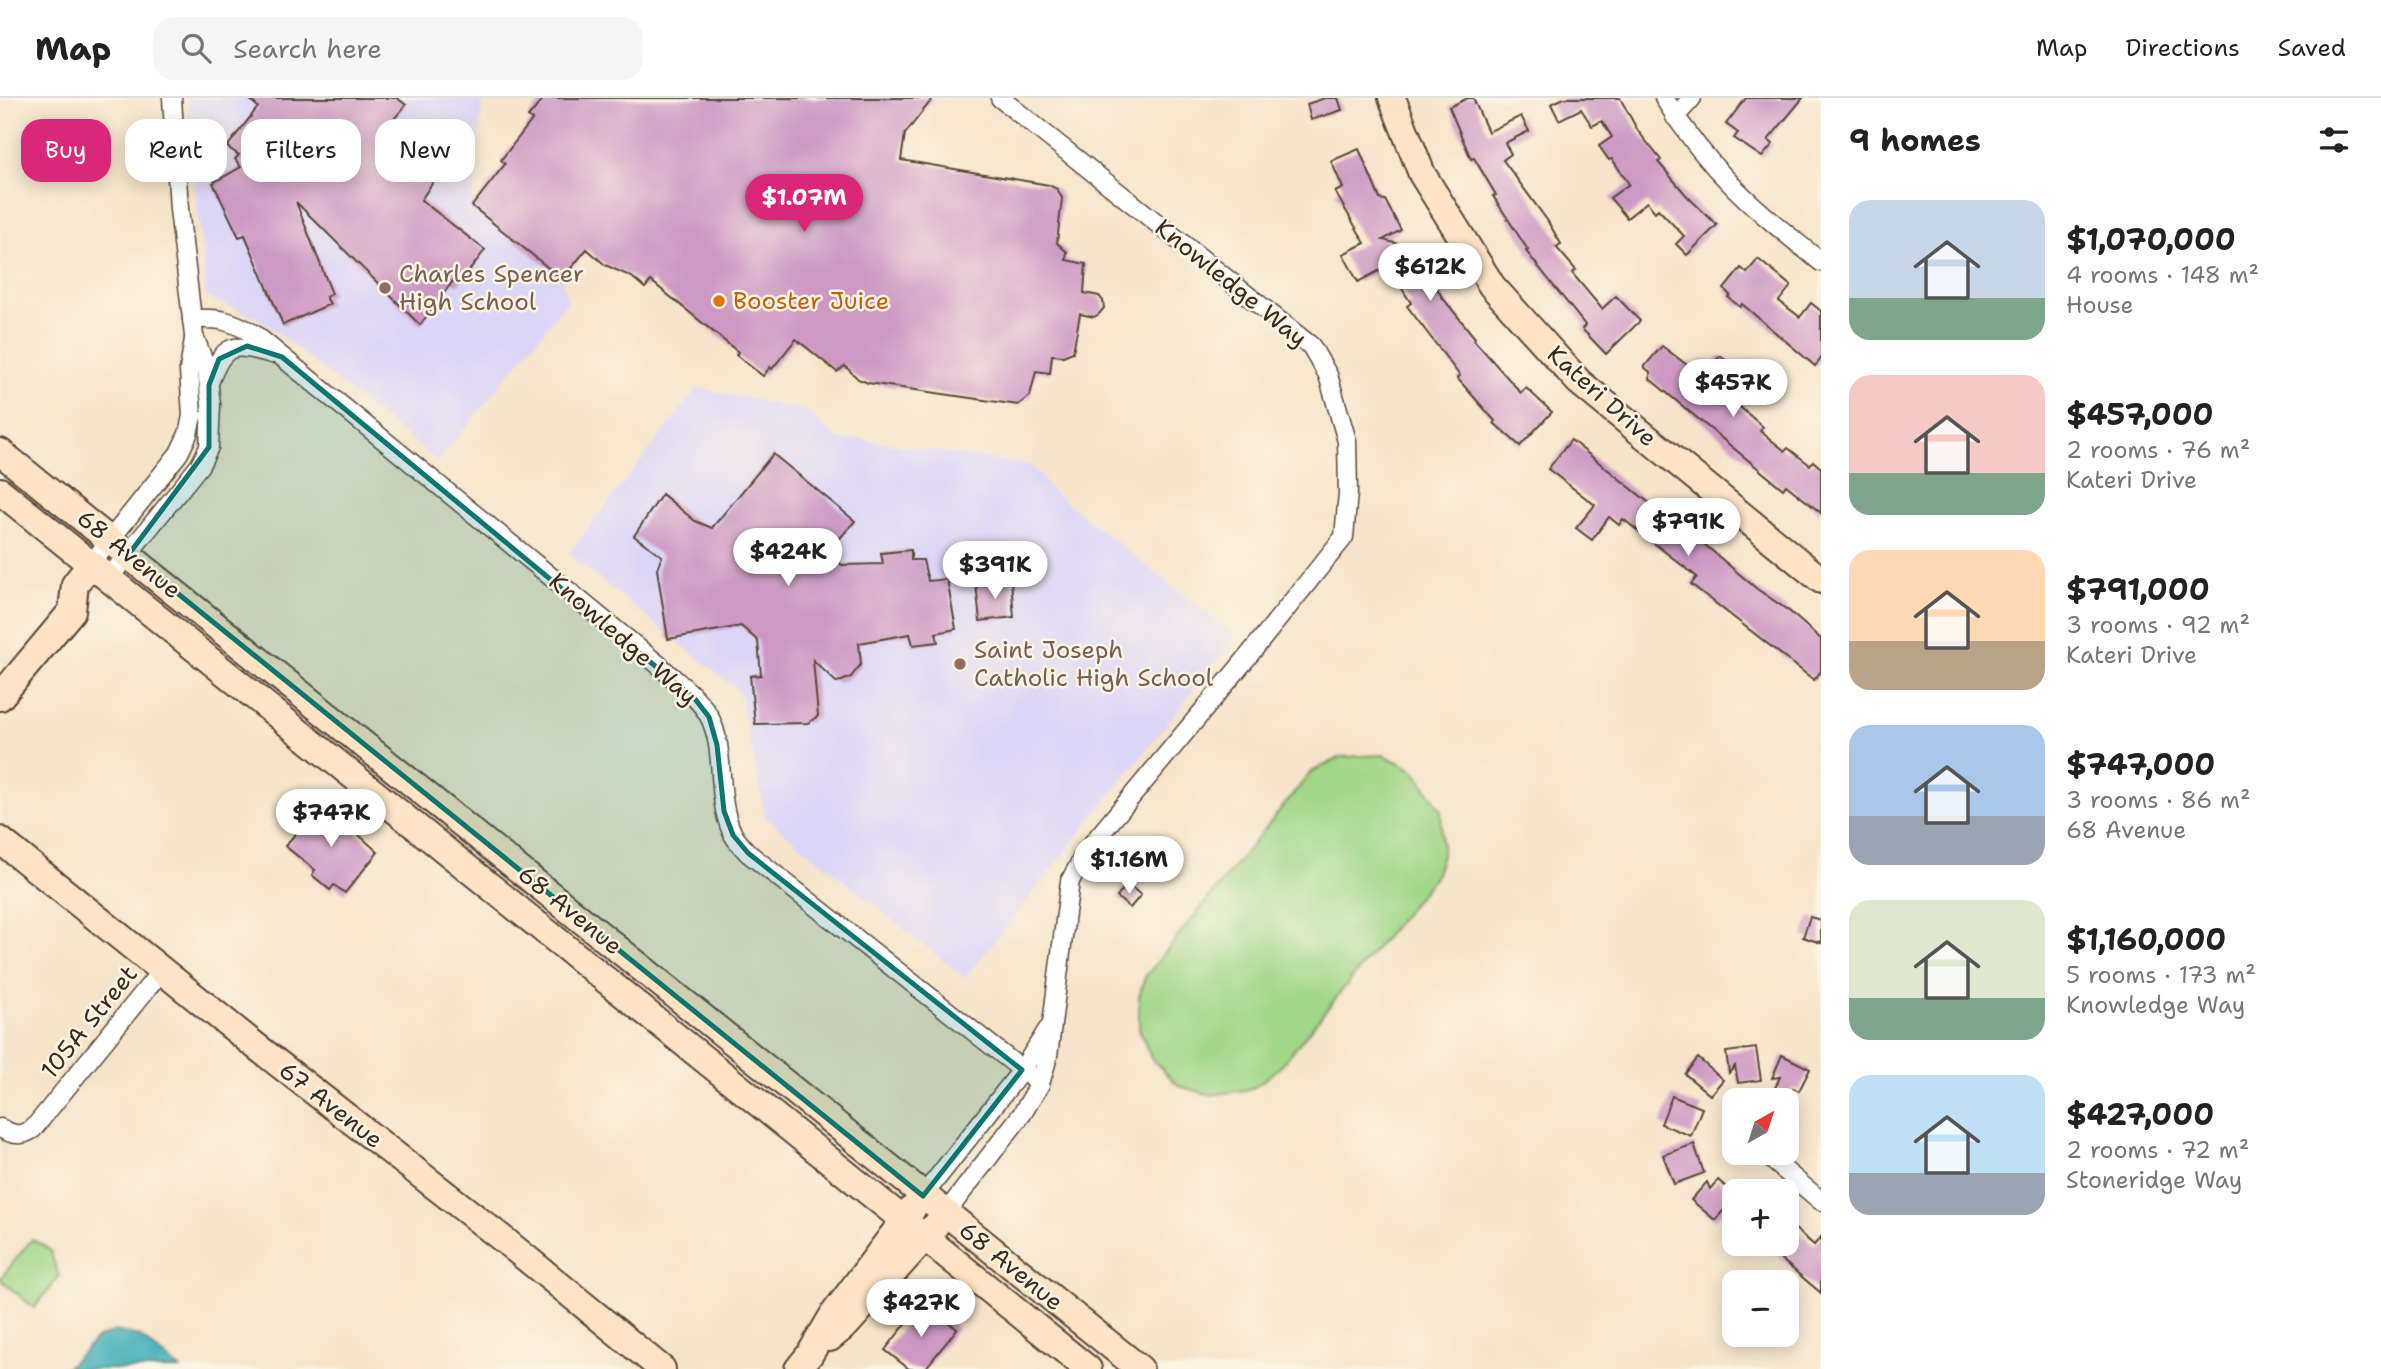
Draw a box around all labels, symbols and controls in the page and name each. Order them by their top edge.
search box [153,17,643,80]
text: Map [35,26,111,71]
icon: search [177,29,215,67]
text: Search here [233,31,382,66]
text: Map [2036,32,2087,64]
text: Directions [2125,32,2240,64]
text: Saved [2278,32,2346,64]
chip: Buy [21,119,111,182]
chip: Rent [125,119,227,182]
chip: Filters [241,119,361,182]
chip: New [375,119,475,182]
text: 9 homes [1849,120,1981,161]
icon: filters [2315,121,2353,159]
pin: $1.07M [747,174,861,234]
text: $1.07M [761,182,847,212]
street label: Knowledge Way [1148,212,1314,354]
text: $1,070,000 [2066,219,2236,260]
icon: home [1905,228,1989,312]
pin: $612K [1381,244,1479,303]
text: $612K [1394,251,1466,281]
place label: Charles Spencer High School [399,258,584,318]
text: 4 rooms · 148 m² [2066,260,2259,290]
marker: Charles Spencer High School [377,280,393,296]
place label: Booster Juice [733,285,889,317]
text: House [2066,290,2134,320]
marker: Booster Juice [711,293,727,309]
street label: Kateri Drive [1540,338,1664,454]
pin: $457K [1684,360,1782,419]
text: $457K [1695,367,1771,397]
text: $457,000 [2066,394,2214,435]
icon: home [1905,403,1989,487]
text: 2 rooms · 76 m² [2066,435,2250,465]
text: Kateri Drive [2066,465,2197,495]
pin: $791K [1639,498,1737,558]
street label: 68 Avenue [70,502,188,606]
text: $791K [1652,506,1724,536]
pin: $424K [739,528,837,588]
text: $424K [749,536,827,566]
pin: $391K [946,542,1044,601]
text: $391K [959,549,1031,579]
street label: Knowledge Way [542,566,704,712]
text: $791,000 [2066,569,2210,610]
icon: home [1905,578,1989,662]
text: 3 rooms · 92 m² [2066,610,2250,640]
place label: Saint Joseph Catholic High School [974,634,1214,694]
text: Kateri Drive [2066,640,2197,670]
marker: Saint Joseph Catholic High School [952,656,968,672]
text: $747,000 [2066,744,2215,785]
icon: home [1905,753,1989,837]
text: 3 rooms · 86 m² [2066,785,2251,815]
pin: $747K [282,790,380,849]
text: $747K [292,797,370,827]
text: 68 Avenue [2066,815,2186,845]
pin: $1.16M [1072,836,1186,896]
text: $1.16M [1090,844,1168,874]
street label: 68 Avenue [511,858,629,962]
text: $1,160,000 [2066,919,2226,960]
icon: home [1905,928,1989,1012]
street label: 105A Street [34,959,144,1085]
text: 5 rooms · 173 m² [2066,960,2256,990]
text: Knowledge Way [2066,990,2245,1020]
street label: 67 Avenue [272,1054,390,1156]
north arrow [1722,1088,1799,1166]
map controls [1722,1088,1799,1347]
text: $427,000 [2066,1094,2214,1135]
icon: home [1905,1103,1989,1187]
text: 2 rooms · 72 m² [2066,1135,2249,1165]
text: Stoneridge Way [2066,1165,2242,1195]
button: + [1722,1179,1799,1256]
street label: 68 Avenue [952,1214,1070,1318]
button: − [1722,1270,1799,1347]
pin: $427K [872,1280,970,1339]
text: $427K [882,1287,960,1317]

